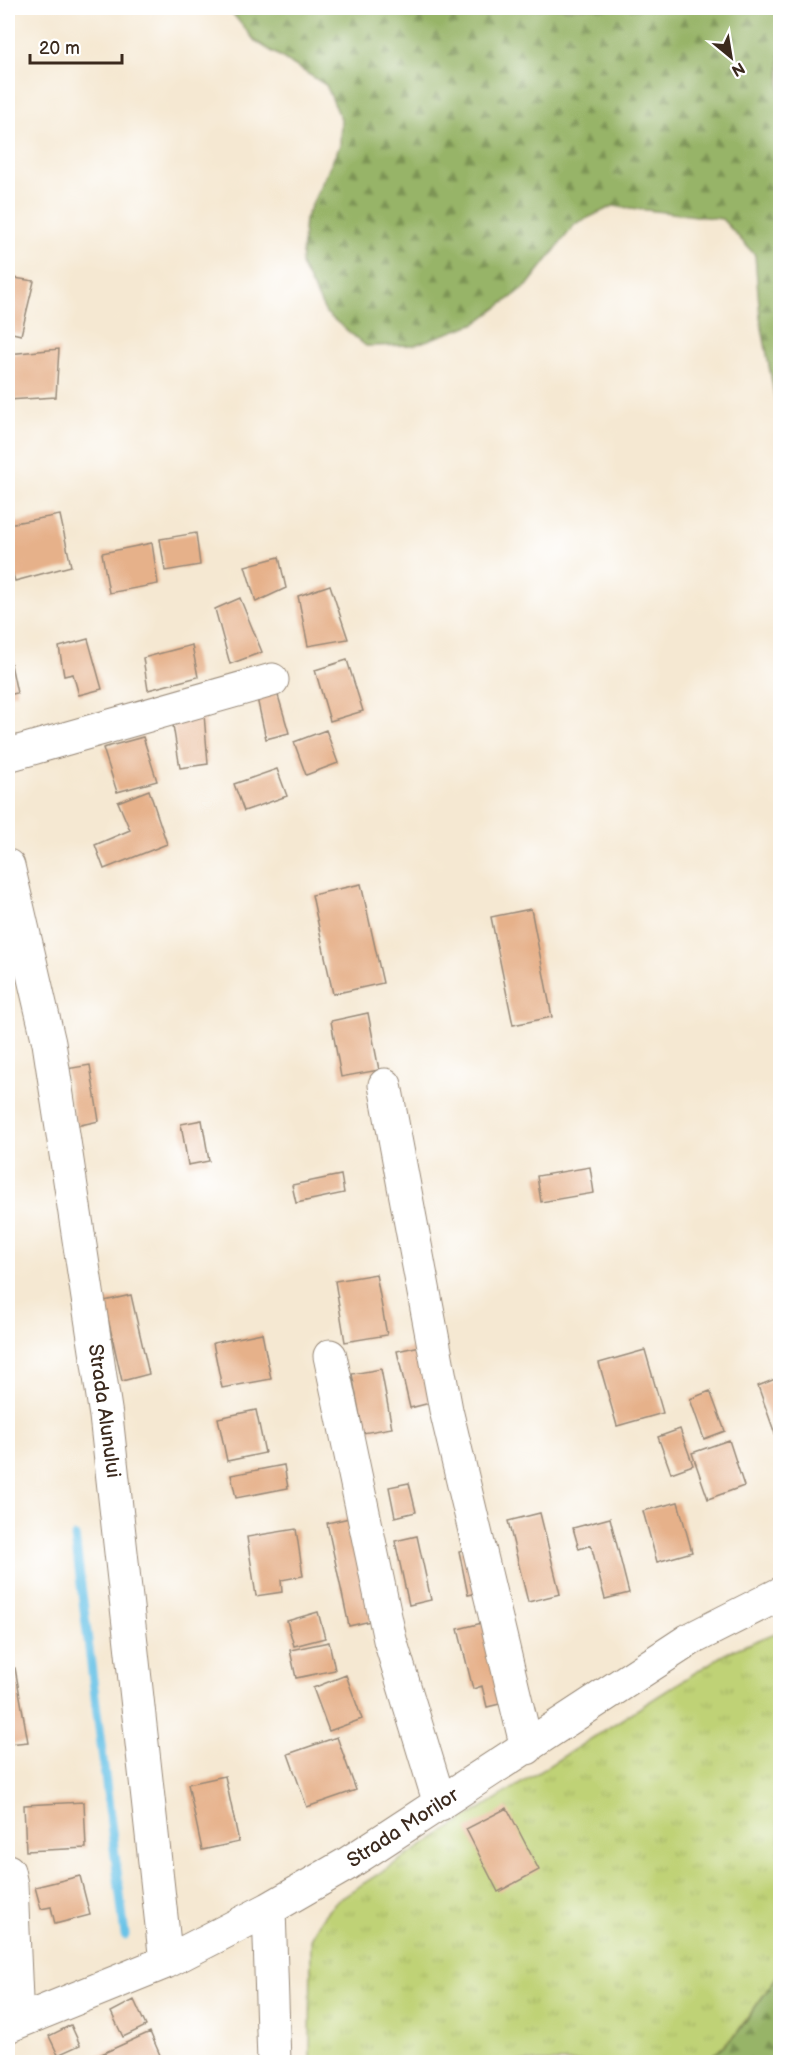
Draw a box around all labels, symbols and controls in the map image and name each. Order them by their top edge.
scale bar [30,27,122,65]
north arrow [701,27,761,87]
text: 20 m [39,38,80,59]
text: N [728,57,748,80]
street label: Strada Alunului [83,1342,125,1480]
street label: Strada Morilor [343,1783,464,1873]

